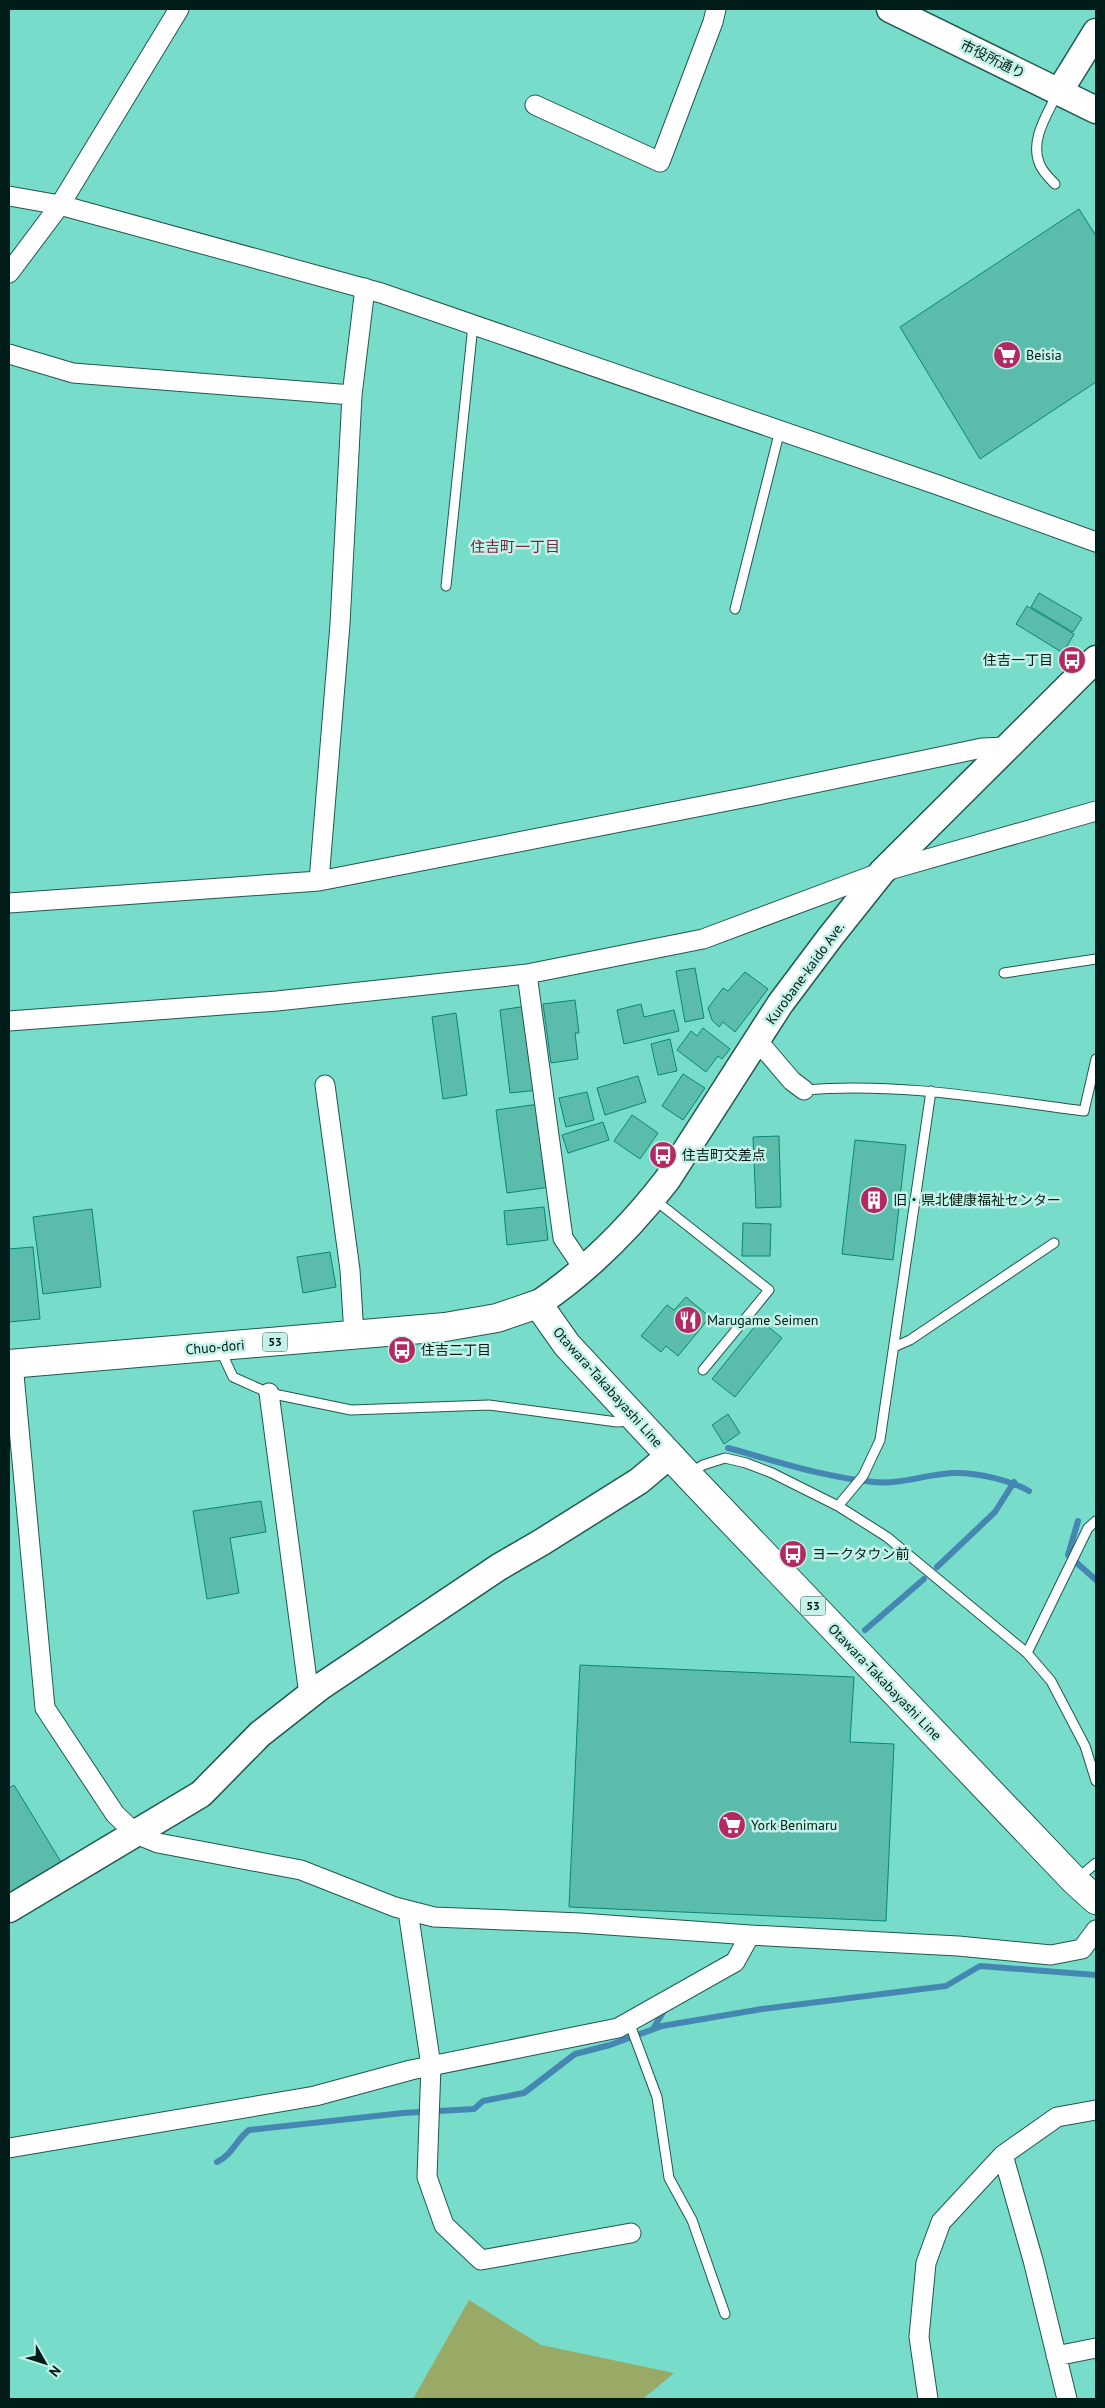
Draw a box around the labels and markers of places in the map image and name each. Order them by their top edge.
supermarket icon: Beisia [992,340,1022,370]
place label: Beisia [1026,346,1062,364]
bus stop icon: 住吉一丁目 [1057,645,1087,675]
place label: 住吉一丁目 [983,651,1053,669]
bus stop icon: 住吉町交差点 [648,1140,678,1170]
place label: 住吉町交差点 [682,1146,766,1164]
building icon: 旧・県北健康福祉センター [859,1185,889,1215]
place label: 旧・県北健康福祉センター [893,1191,1061,1209]
restaurant icon: Marugame Seimen [673,1305,703,1335]
place label: Marugame Seimen [707,1311,818,1329]
bus stop icon: 住吉二丁目 [387,1335,417,1365]
place label: 住吉二丁目 [421,1341,491,1359]
bus stop icon: ヨークタウン前 [778,1539,808,1569]
place label: ヨークタウン前 [812,1545,909,1563]
supermarket icon: York Benimaru [717,1810,747,1840]
place label: York Benimaru [751,1816,837,1834]

